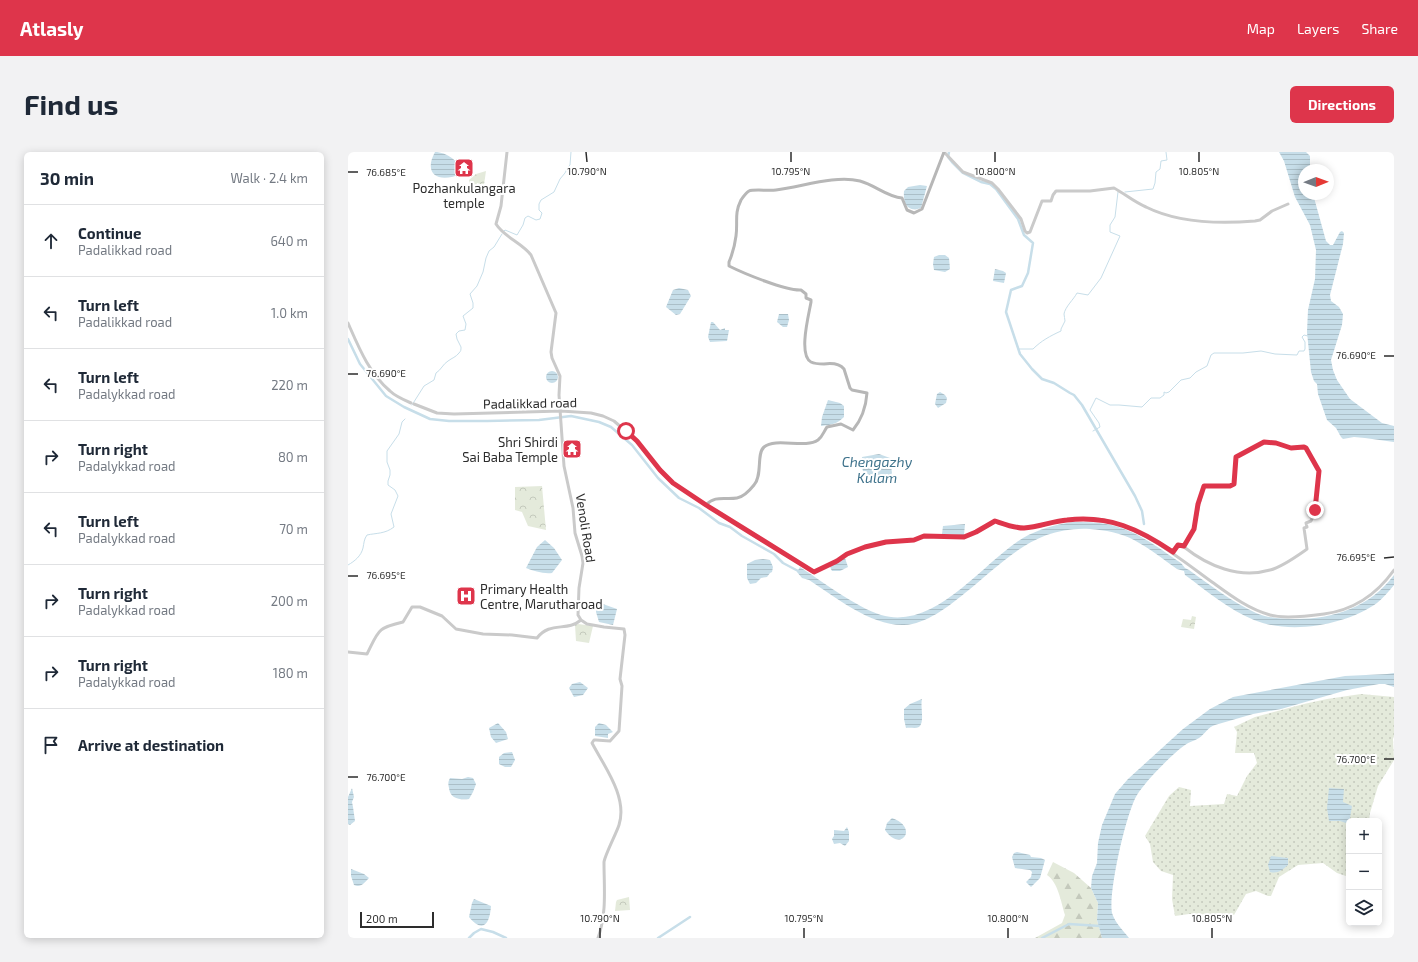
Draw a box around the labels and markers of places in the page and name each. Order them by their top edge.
temple icon: Pozhankulangara temple [453,157,475,179]
place label: Pozhankulangara temple [412,180,516,211]
place label: Shri Shirdi Sai Baba Temple [462,434,558,465]
temple icon: Shri Shirdi Sai Baba Temple [561,438,583,460]
place label: Primary Health Centre, Marutharoad [480,581,603,612]
hospital icon: Primary Health Centre, Marutharoad [455,585,477,607]

